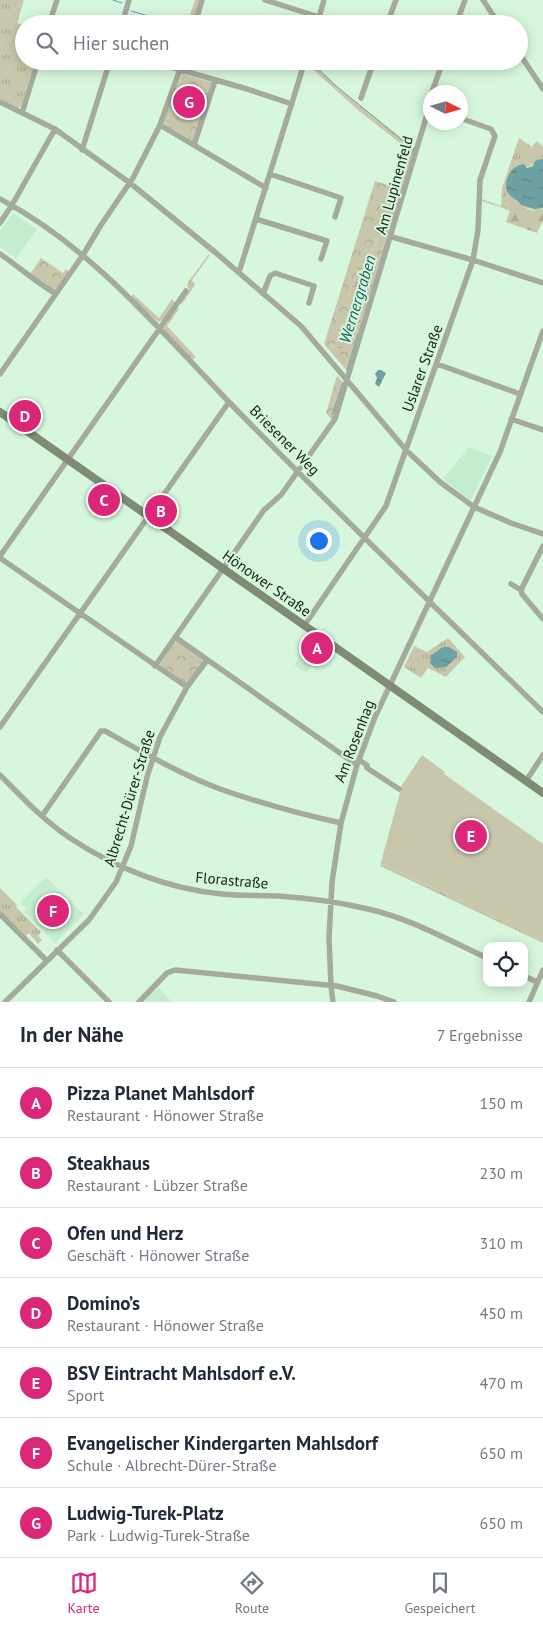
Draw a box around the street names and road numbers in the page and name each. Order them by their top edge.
street label: Am Lupinenfeld [371,134,417,236]
street label: Uslarer Straße [397,322,447,414]
street label: Briesener Weg [246,401,324,479]
street label: Hönower Straße [219,545,315,621]
street label: Am Rosenhag [330,697,378,785]
street label: Albrecht-Dürer-Straße [99,727,159,869]
street label: Florastraße [195,867,269,893]

